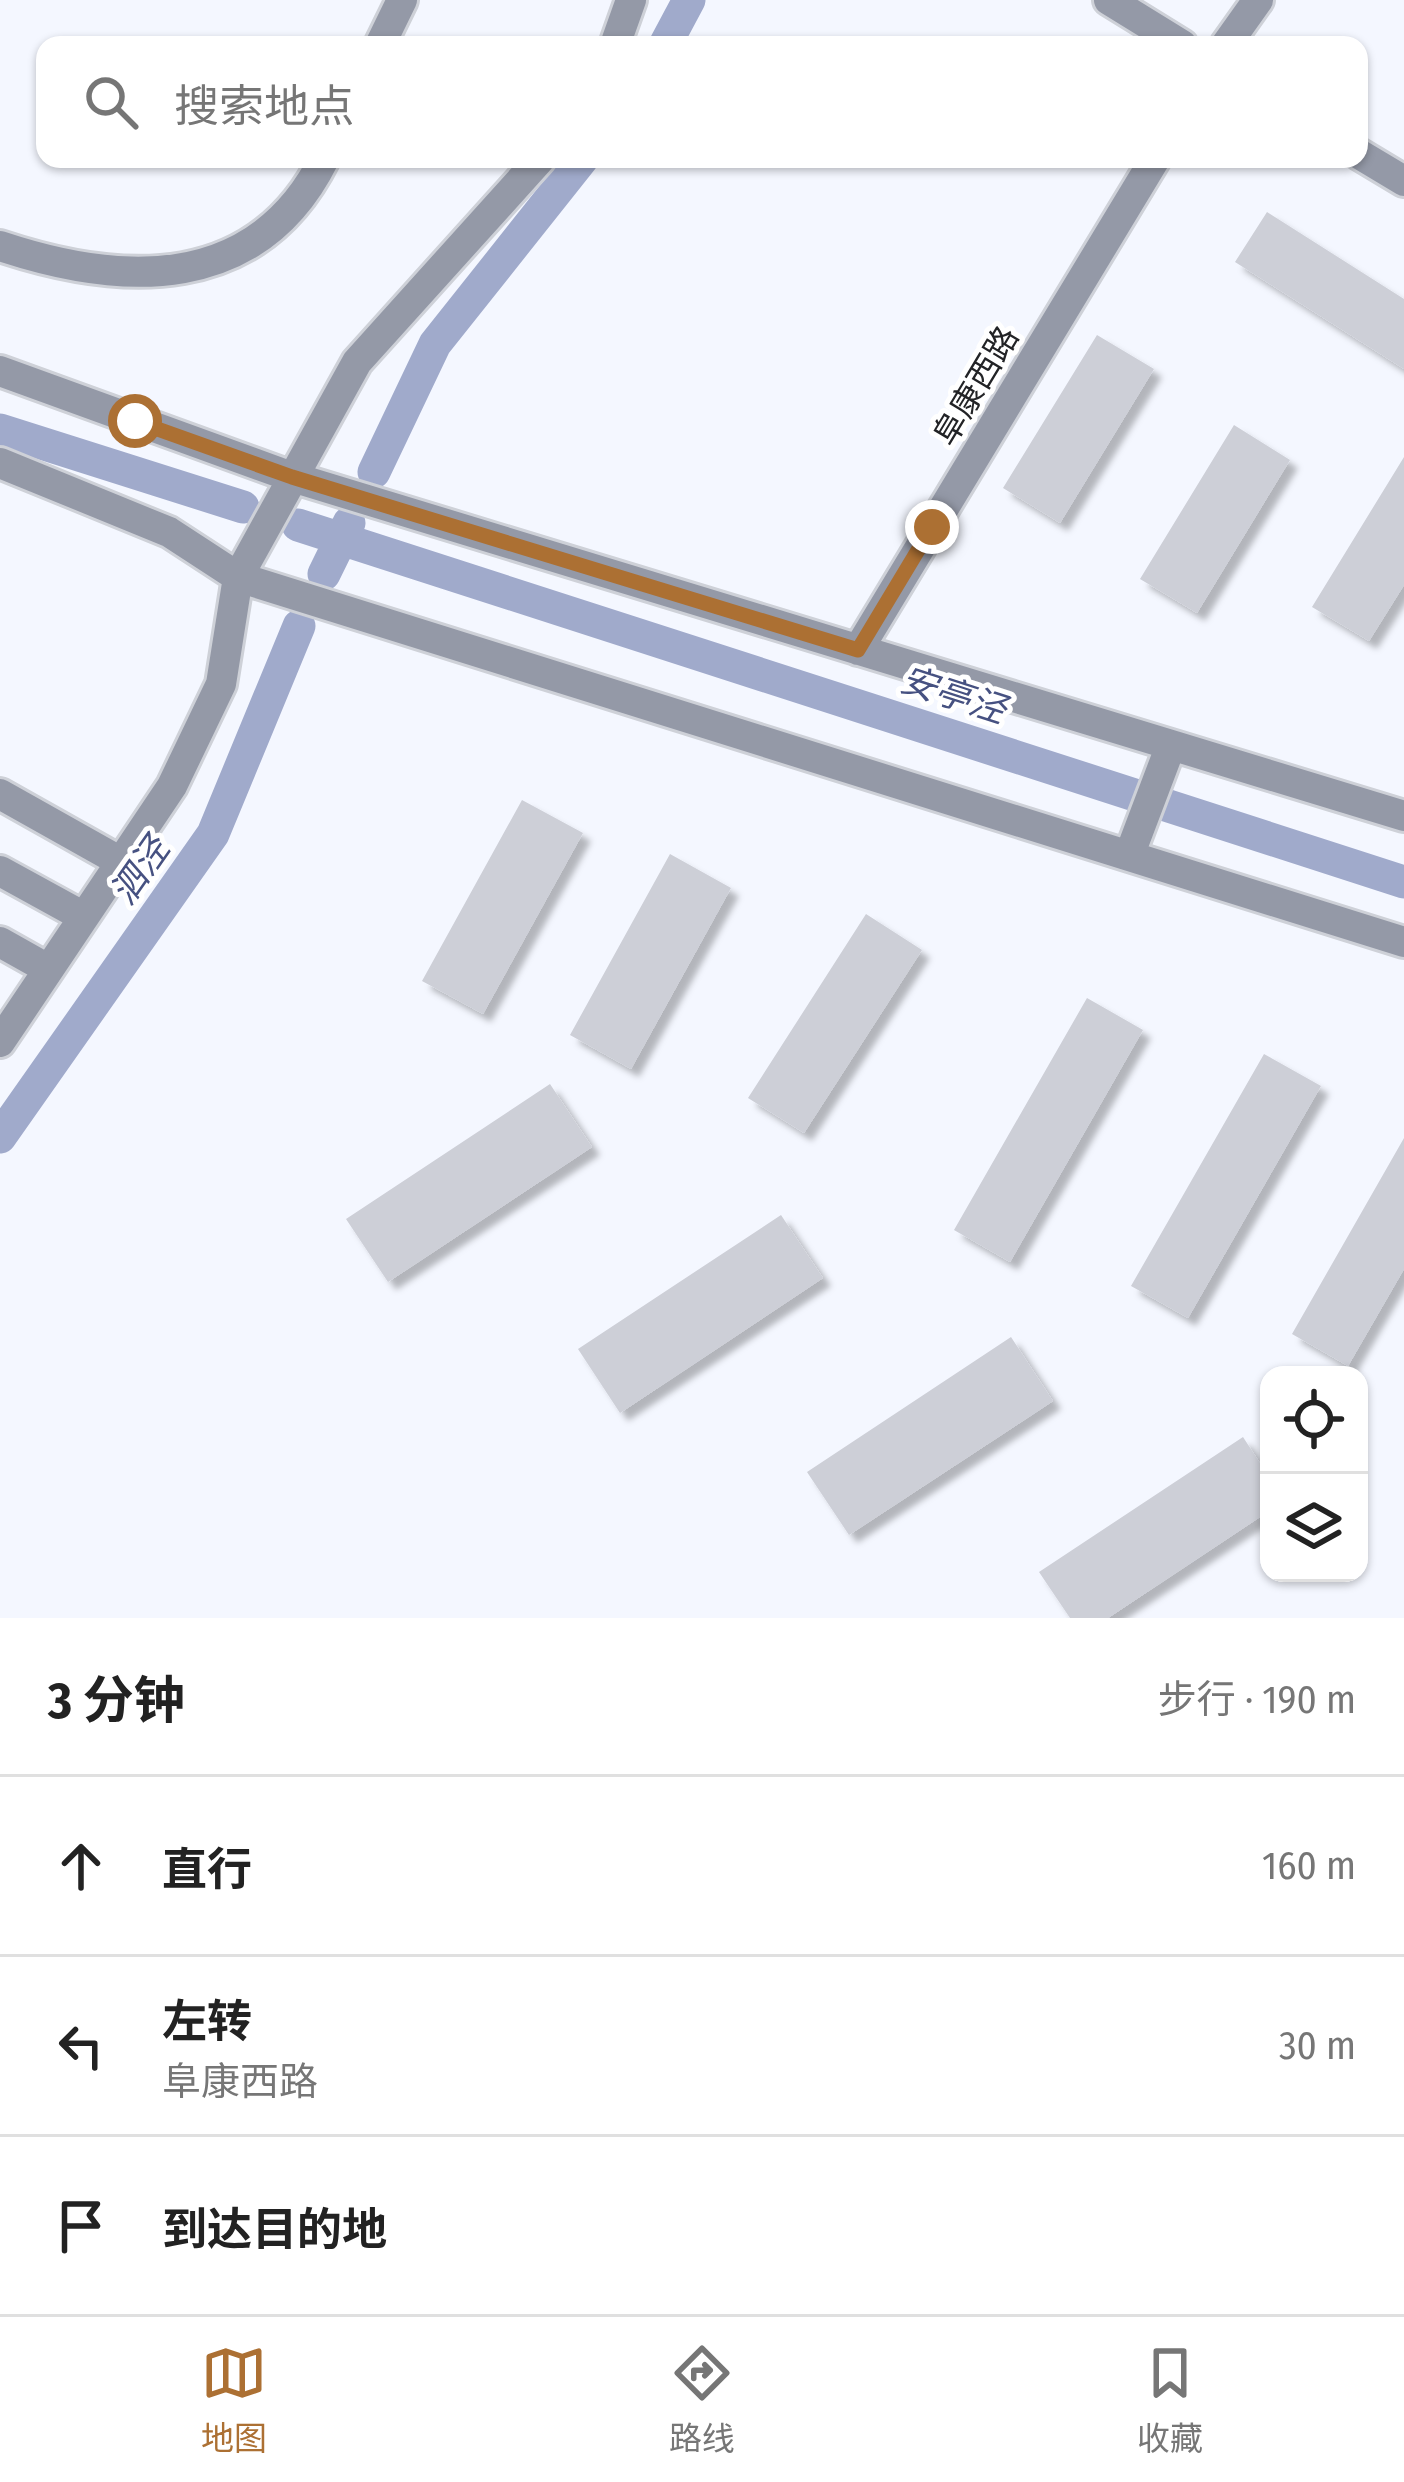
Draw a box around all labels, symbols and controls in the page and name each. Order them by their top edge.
search box [36,36,1368,168]
icon: search [78,69,144,135]
text: 搜索地点 [174,80,354,134]
street label: 阜康西路 [925,319,1027,453]
route start [108,394,162,448]
route end [905,500,959,554]
water label: 安亭泾 [895,657,1014,734]
water label: 泗泾 [101,826,180,913]
map controls [1260,1366,1368,1582]
button: locate [1260,1366,1368,1474]
button: layers [1260,1474,1368,1582]
text: 3 分钟 [48,1670,185,1732]
text: 步行 · 190 m [1158,1677,1356,1723]
icon: ahead [48,1833,114,1899]
text: 直行 [162,1843,252,1897]
text: 160 m [1262,1843,1356,1889]
text: 左转 [162,1995,252,2049]
icon: left [48,2013,114,2079]
text: 30 m [1279,2023,1356,2069]
text: 阜康西路 [162,2059,318,2105]
icon: arrive [48,2193,114,2259]
text: 到达目的地 [162,2203,387,2257]
tab: 地图 [201,2340,267,2460]
tab: 路线 [669,2340,735,2460]
tab: 收藏 [1137,2340,1203,2460]

